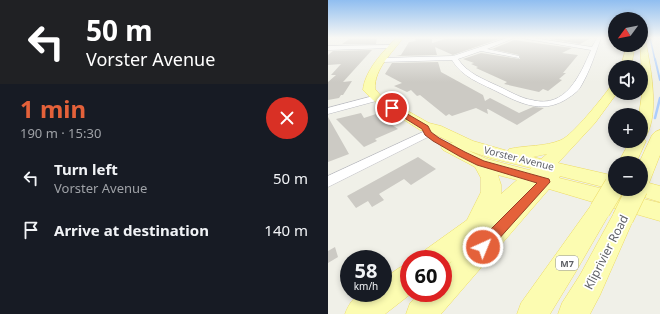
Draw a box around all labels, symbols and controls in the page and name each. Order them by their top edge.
text: 50 m [86,11,153,49]
north arrow [608,12,648,52]
map controls [608,12,648,196]
icon: left [20,16,72,68]
text: Vorster Avenue [86,47,215,71]
button: sound [608,60,648,100]
pin [375,91,409,125]
text: 1 min [20,92,86,125]
button: close [266,97,308,139]
icon: arrive [381,97,403,119]
button: + [608,108,648,148]
text: 190 m · 15:30 [20,124,101,142]
street label: Vorster Avenue [482,143,556,174]
button: − [608,156,648,196]
text: Turn left [54,159,118,179]
icon: left [20,167,42,189]
text: 50 m [273,168,308,188]
text: Vorster Avenue [54,179,147,197]
street label: Kliprivier Road [580,212,632,292]
icon: arrive [20,219,42,241]
text: Arrive at destination [54,220,209,240]
text: 140 m [264,220,308,240]
position arrow [462,226,504,268]
speed limit sign: 60 [400,250,452,302]
road number: M7 [556,256,578,270]
text: 58 [355,257,377,284]
text: km/h [354,279,378,293]

